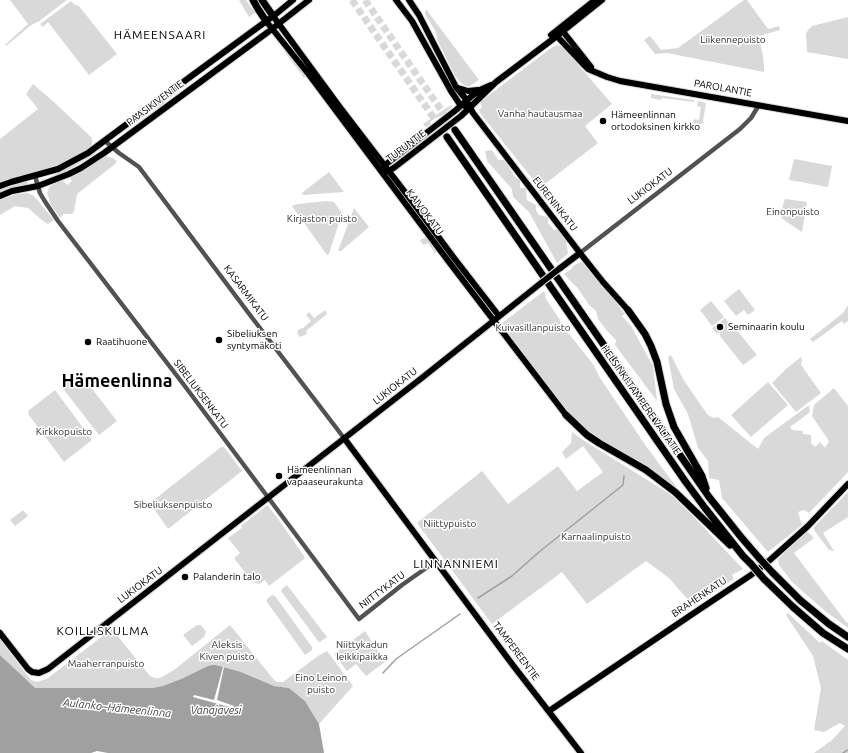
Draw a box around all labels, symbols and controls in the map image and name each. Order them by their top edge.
district label: HÄMEENSAARI [114,28,206,42]
park label: Liikennepuisto [700,34,766,46]
street label: PAROLANTIE [693,77,753,99]
street label: PAASIKIVENTIE [124,78,186,128]
park label: Vanha hautausmaa [498,108,582,120]
place label: Hämeenlinnan ortodoksinen kirkko [611,109,700,132]
marker: Hämeenlinnan ortodoksinen kirkko [598,116,608,126]
street label: TURUNTIE [384,127,428,165]
street label: LUKIOKATU [625,165,675,207]
street label: EURENINKATU [530,174,580,234]
street label: KAIVOKATU [404,187,446,237]
park label: Einonpuisto [766,206,820,218]
park label: Kirjaston puisto [287,213,357,225]
street label: KASARMIKATU [221,263,271,323]
place label: Seminaarin koulu [728,321,805,333]
park label: Kuivasillanpuisto [495,322,571,334]
marker: Seminaarin koulu [715,322,725,332]
place label: Sibeliuksen syntymäkoti [227,328,281,352]
marker: Sibeliuksen syntymäkoti [214,335,224,345]
place label: Raatihuone [96,336,147,348]
marker: Raatihuone [83,337,93,347]
street label: HELSINKI-TAMPERE VALTATIE [599,343,683,457]
street label: SIBELIUKSENKATU [171,357,231,431]
street label: LUKIOKATU [370,365,420,407]
district label: Hämeenlinna [62,370,172,392]
park label: Kirkkopuisto [36,426,92,438]
place label: Hämeenlinnan vapaaseurakunta [287,464,363,488]
marker: Hämeenlinnan vapaaseurakunta [274,471,284,481]
park label: Sibeliuksenpuisto [134,499,212,511]
park label: Niittypuisto [424,518,476,530]
park label: Karnaalinpuisto [561,531,631,543]
district label: LINNANNIEMI [413,557,499,571]
street label: LUKIOKATU [115,564,165,606]
street label: NIITTYKATU [357,569,407,611]
place label: Palanderin talo [193,571,261,583]
marker: Palanderin talo [180,572,190,582]
street label: BRAHENKATU [669,574,729,620]
street label: TAMPEREENTIE [490,619,542,683]
district label: KOILLISKULMA [57,624,149,638]
park label: Aleksis Kiven puisto [199,639,255,662]
park label: Niittykadun leikkipaikka [336,639,388,662]
park label: Maaherranpuisto [68,658,144,670]
park label: Eino Leinon puisto [295,672,347,696]
water label: Aulanko–Hämeenlinna [62,696,172,720]
water label: Vanajavesi [190,703,242,717]

